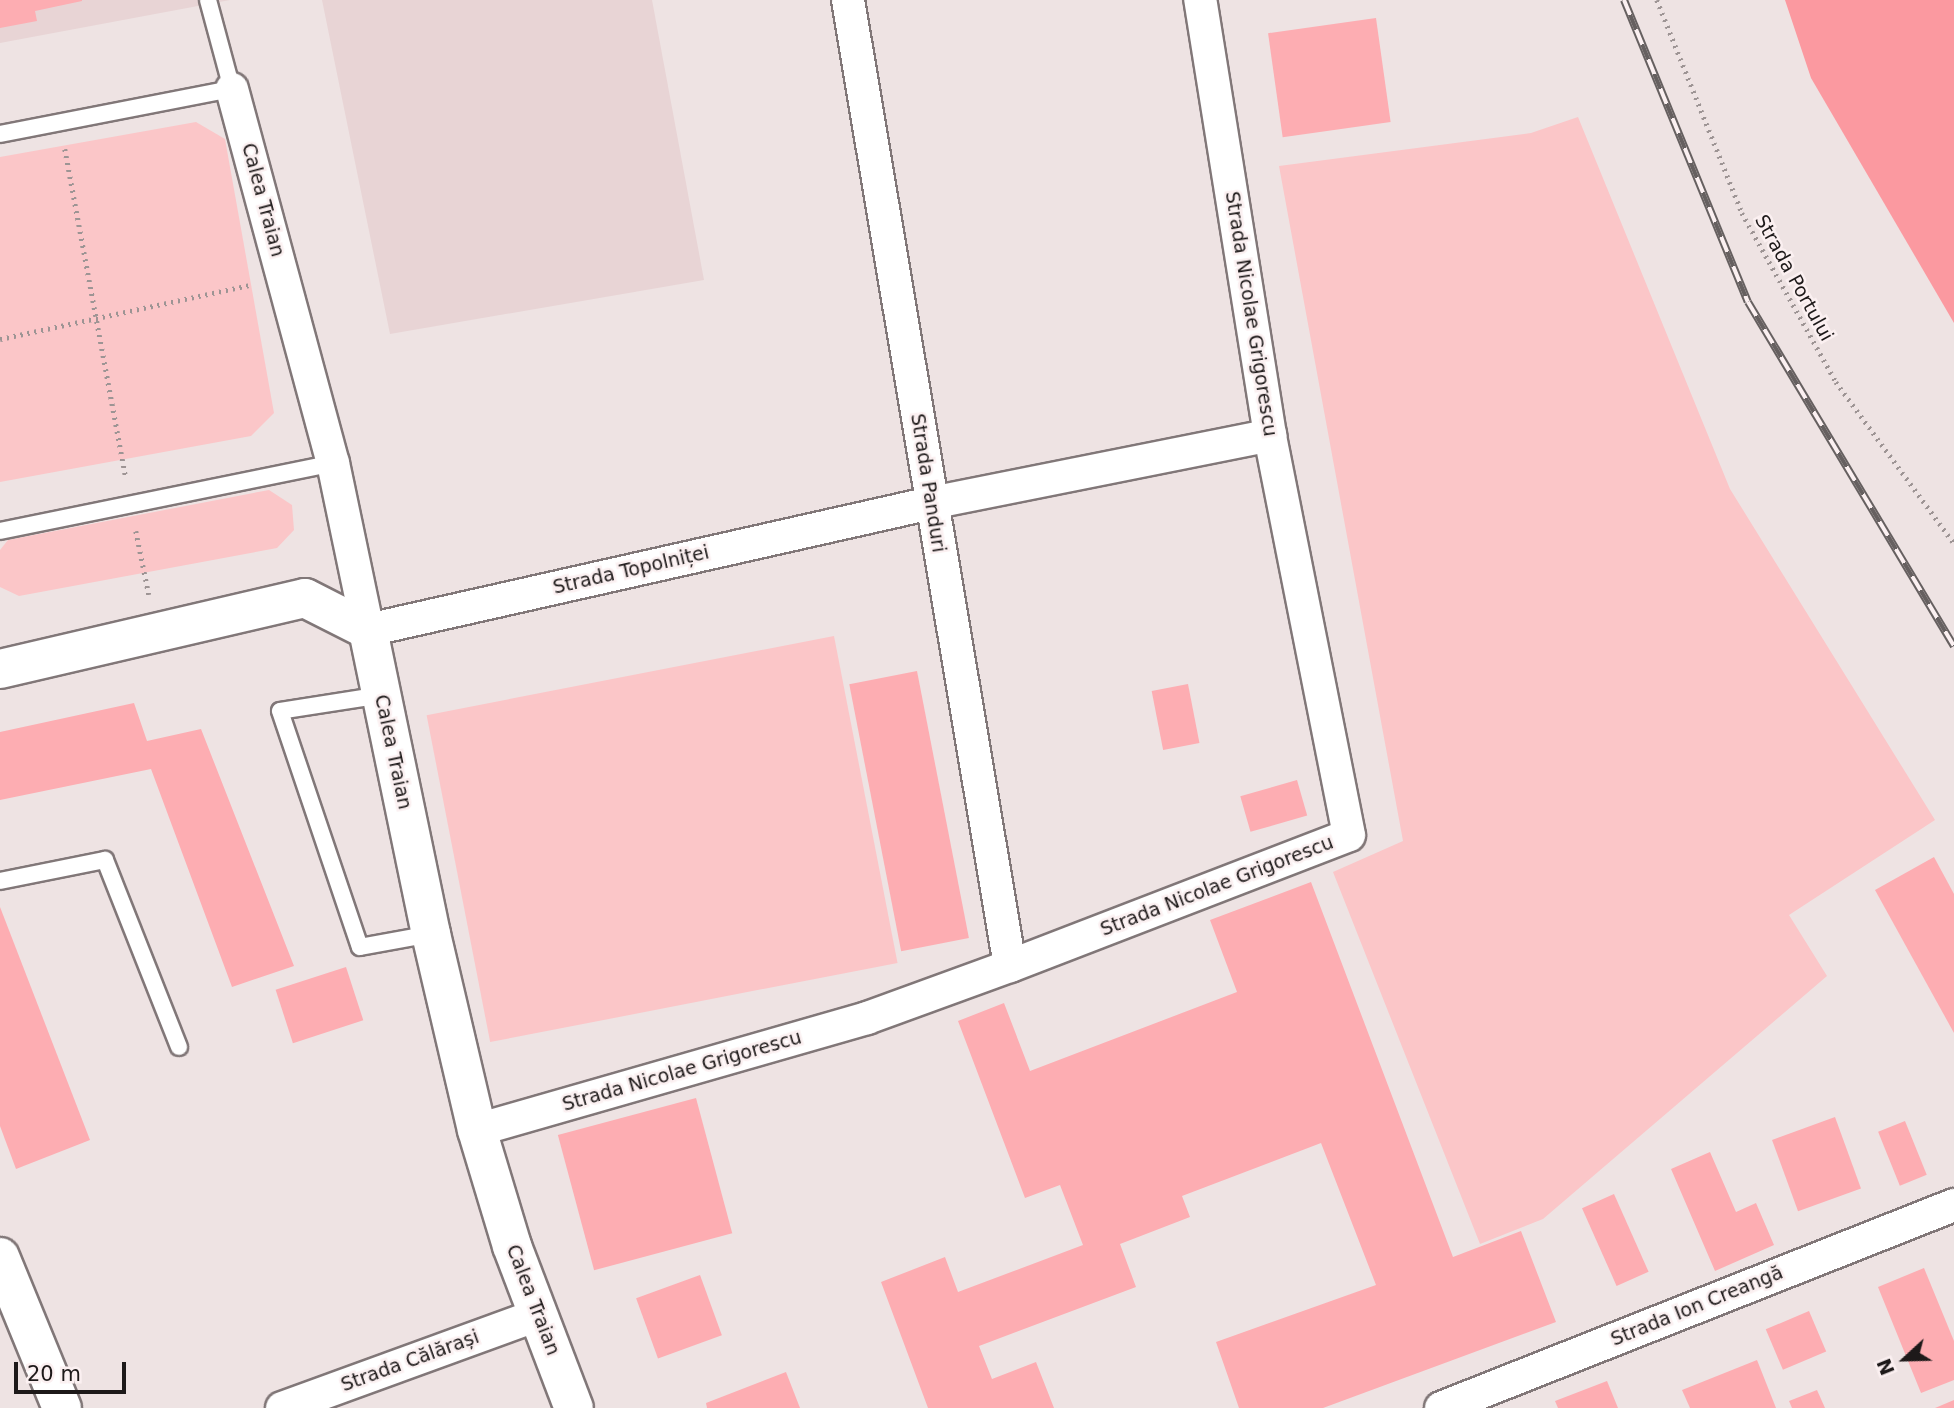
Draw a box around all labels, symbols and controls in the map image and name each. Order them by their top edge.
street label: Calea Traian [237,141,289,259]
street label: Strada Nicolae Grigorescu [1220,190,1282,438]
street label: Strada Portului [1750,211,1838,345]
street label: Strada Panduri [906,412,950,554]
street label: Strada Topolniței [551,541,711,599]
street label: Calea Traian [370,693,416,811]
street label: Strada Nicolae Grigorescu [1097,831,1337,941]
street label: Strada Nicolae Grigorescu [560,1026,804,1116]
street label: Calea Traian [501,1241,565,1359]
street label: Strada Ion Creangă [1608,1261,1786,1351]
north arrow [1870,1324,1940,1394]
street label: Strada Călărași [338,1325,482,1397]
scale bar [18,1348,130,1392]
text: N [1872,1355,1899,1378]
text: 20 m [27,1362,81,1386]

